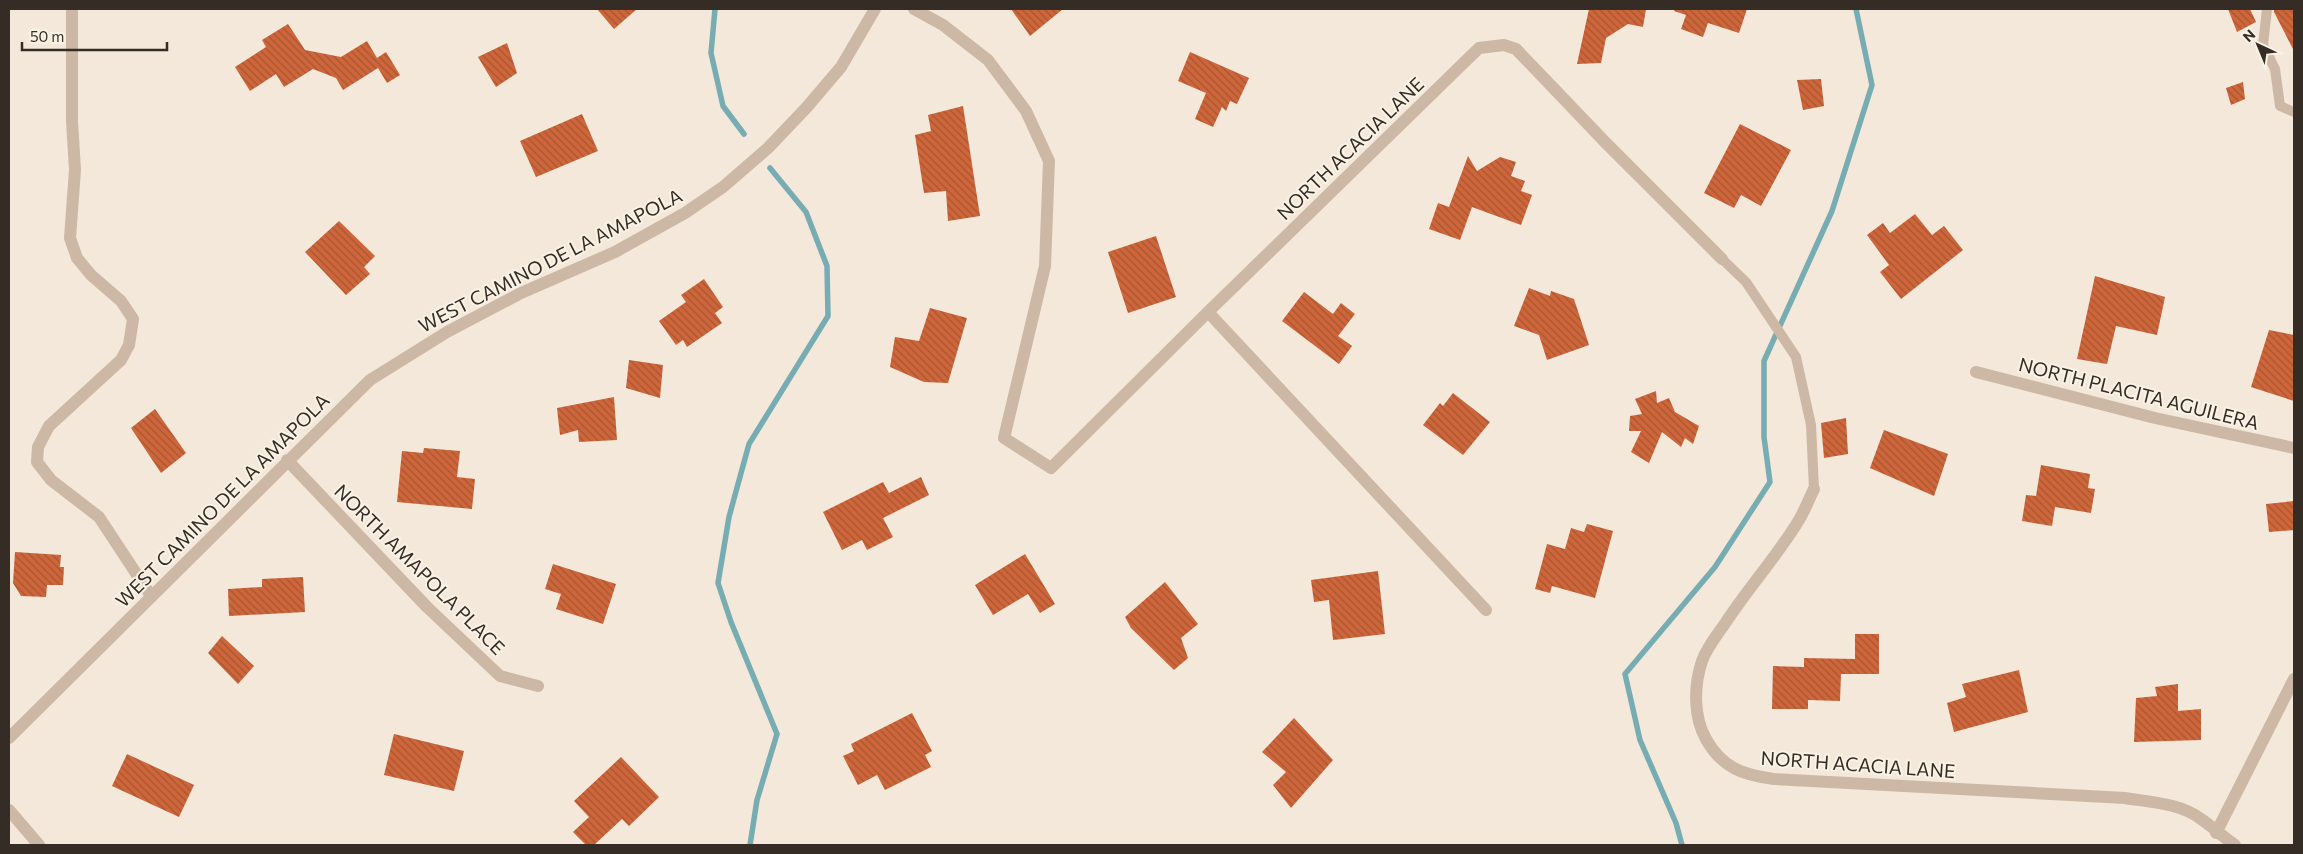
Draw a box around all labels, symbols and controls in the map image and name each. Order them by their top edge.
scale bar [22,20,168,52]
north arrow [2233,20,2283,70]
text: N [2239,26,2258,45]
text: 50 m [30,27,64,45]
street label: NORTH ACACIA LANE [1272,72,1428,224]
street label: WEST CAMINO DE LA AMAPOLA [414,183,686,337]
street label: NORTH PLACITA AGUILERA [2016,352,2262,434]
street label: WEST CAMINO DE LA AMAPOLA [110,388,334,612]
street label: NORTH AMAPOLA PLACE [330,479,510,659]
street label: NORTH ACACIA LANE [1760,746,1956,782]

